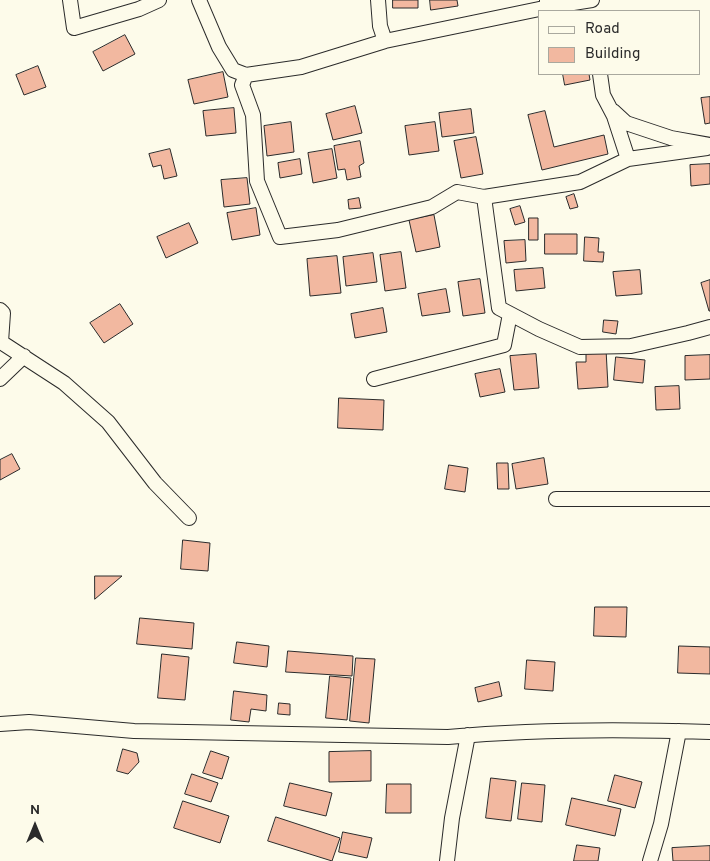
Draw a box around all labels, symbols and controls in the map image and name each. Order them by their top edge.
legend [538,10,700,75]
text: Road [585,20,620,39]
text: Building [585,45,640,64]
north arrow [10,801,60,851]
text: N [30,802,40,819]

